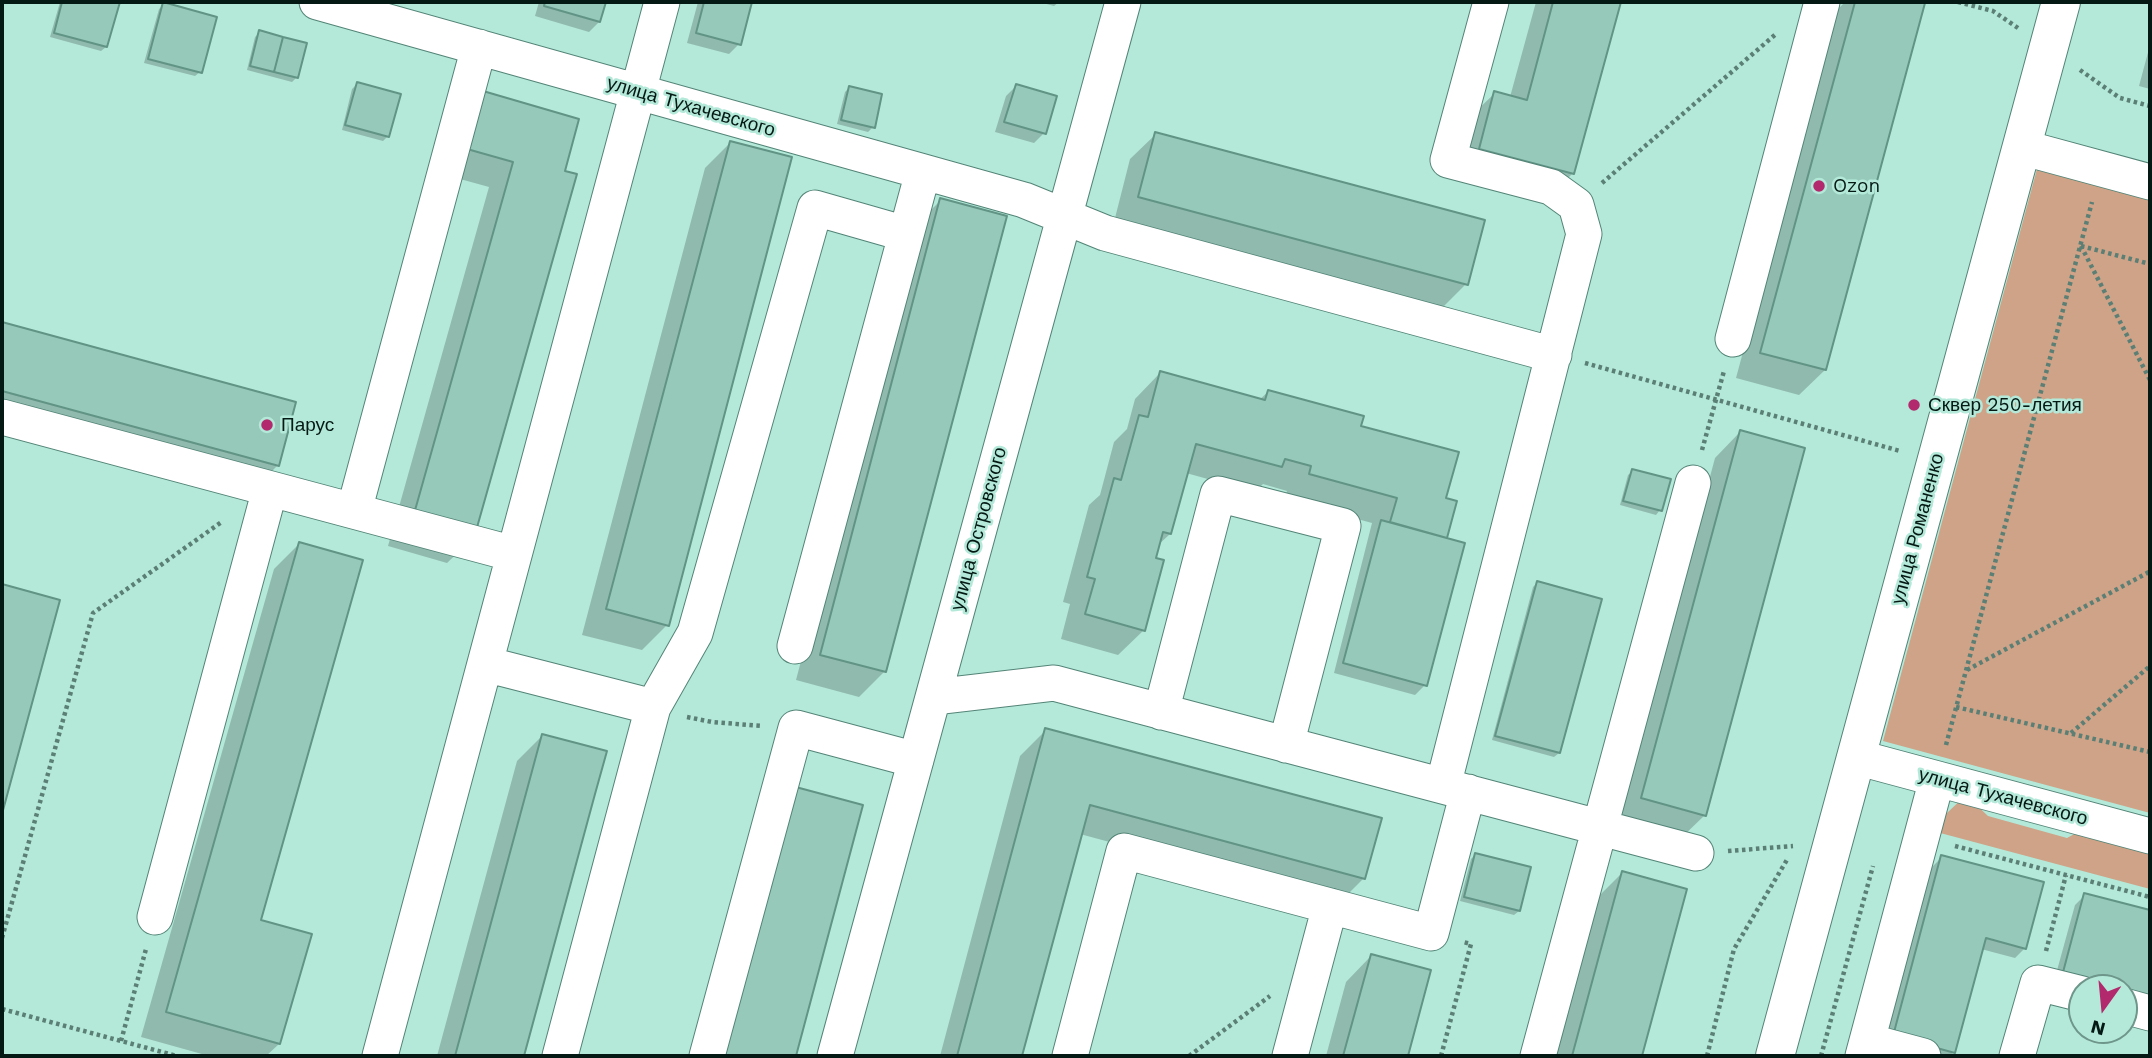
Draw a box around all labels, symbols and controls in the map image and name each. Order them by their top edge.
street label: улица Тухачевского [604,72,778,142]
place label: Ozon [1833,175,1880,197]
marker: Ozon [1811,178,1827,194]
place label: Сквер 250-летия [1928,394,2082,416]
marker: Сквер 250-летия [1906,397,1922,413]
place label: Парус [281,414,334,436]
marker: Парус [259,417,275,433]
street label: улица Островского [946,445,1012,613]
street label: улица Романенко [1887,451,1949,607]
street label: улица Тухачевского [1916,763,2090,831]
north arrow [2068,974,2138,1044]
text: N [2088,1015,2108,1041]

